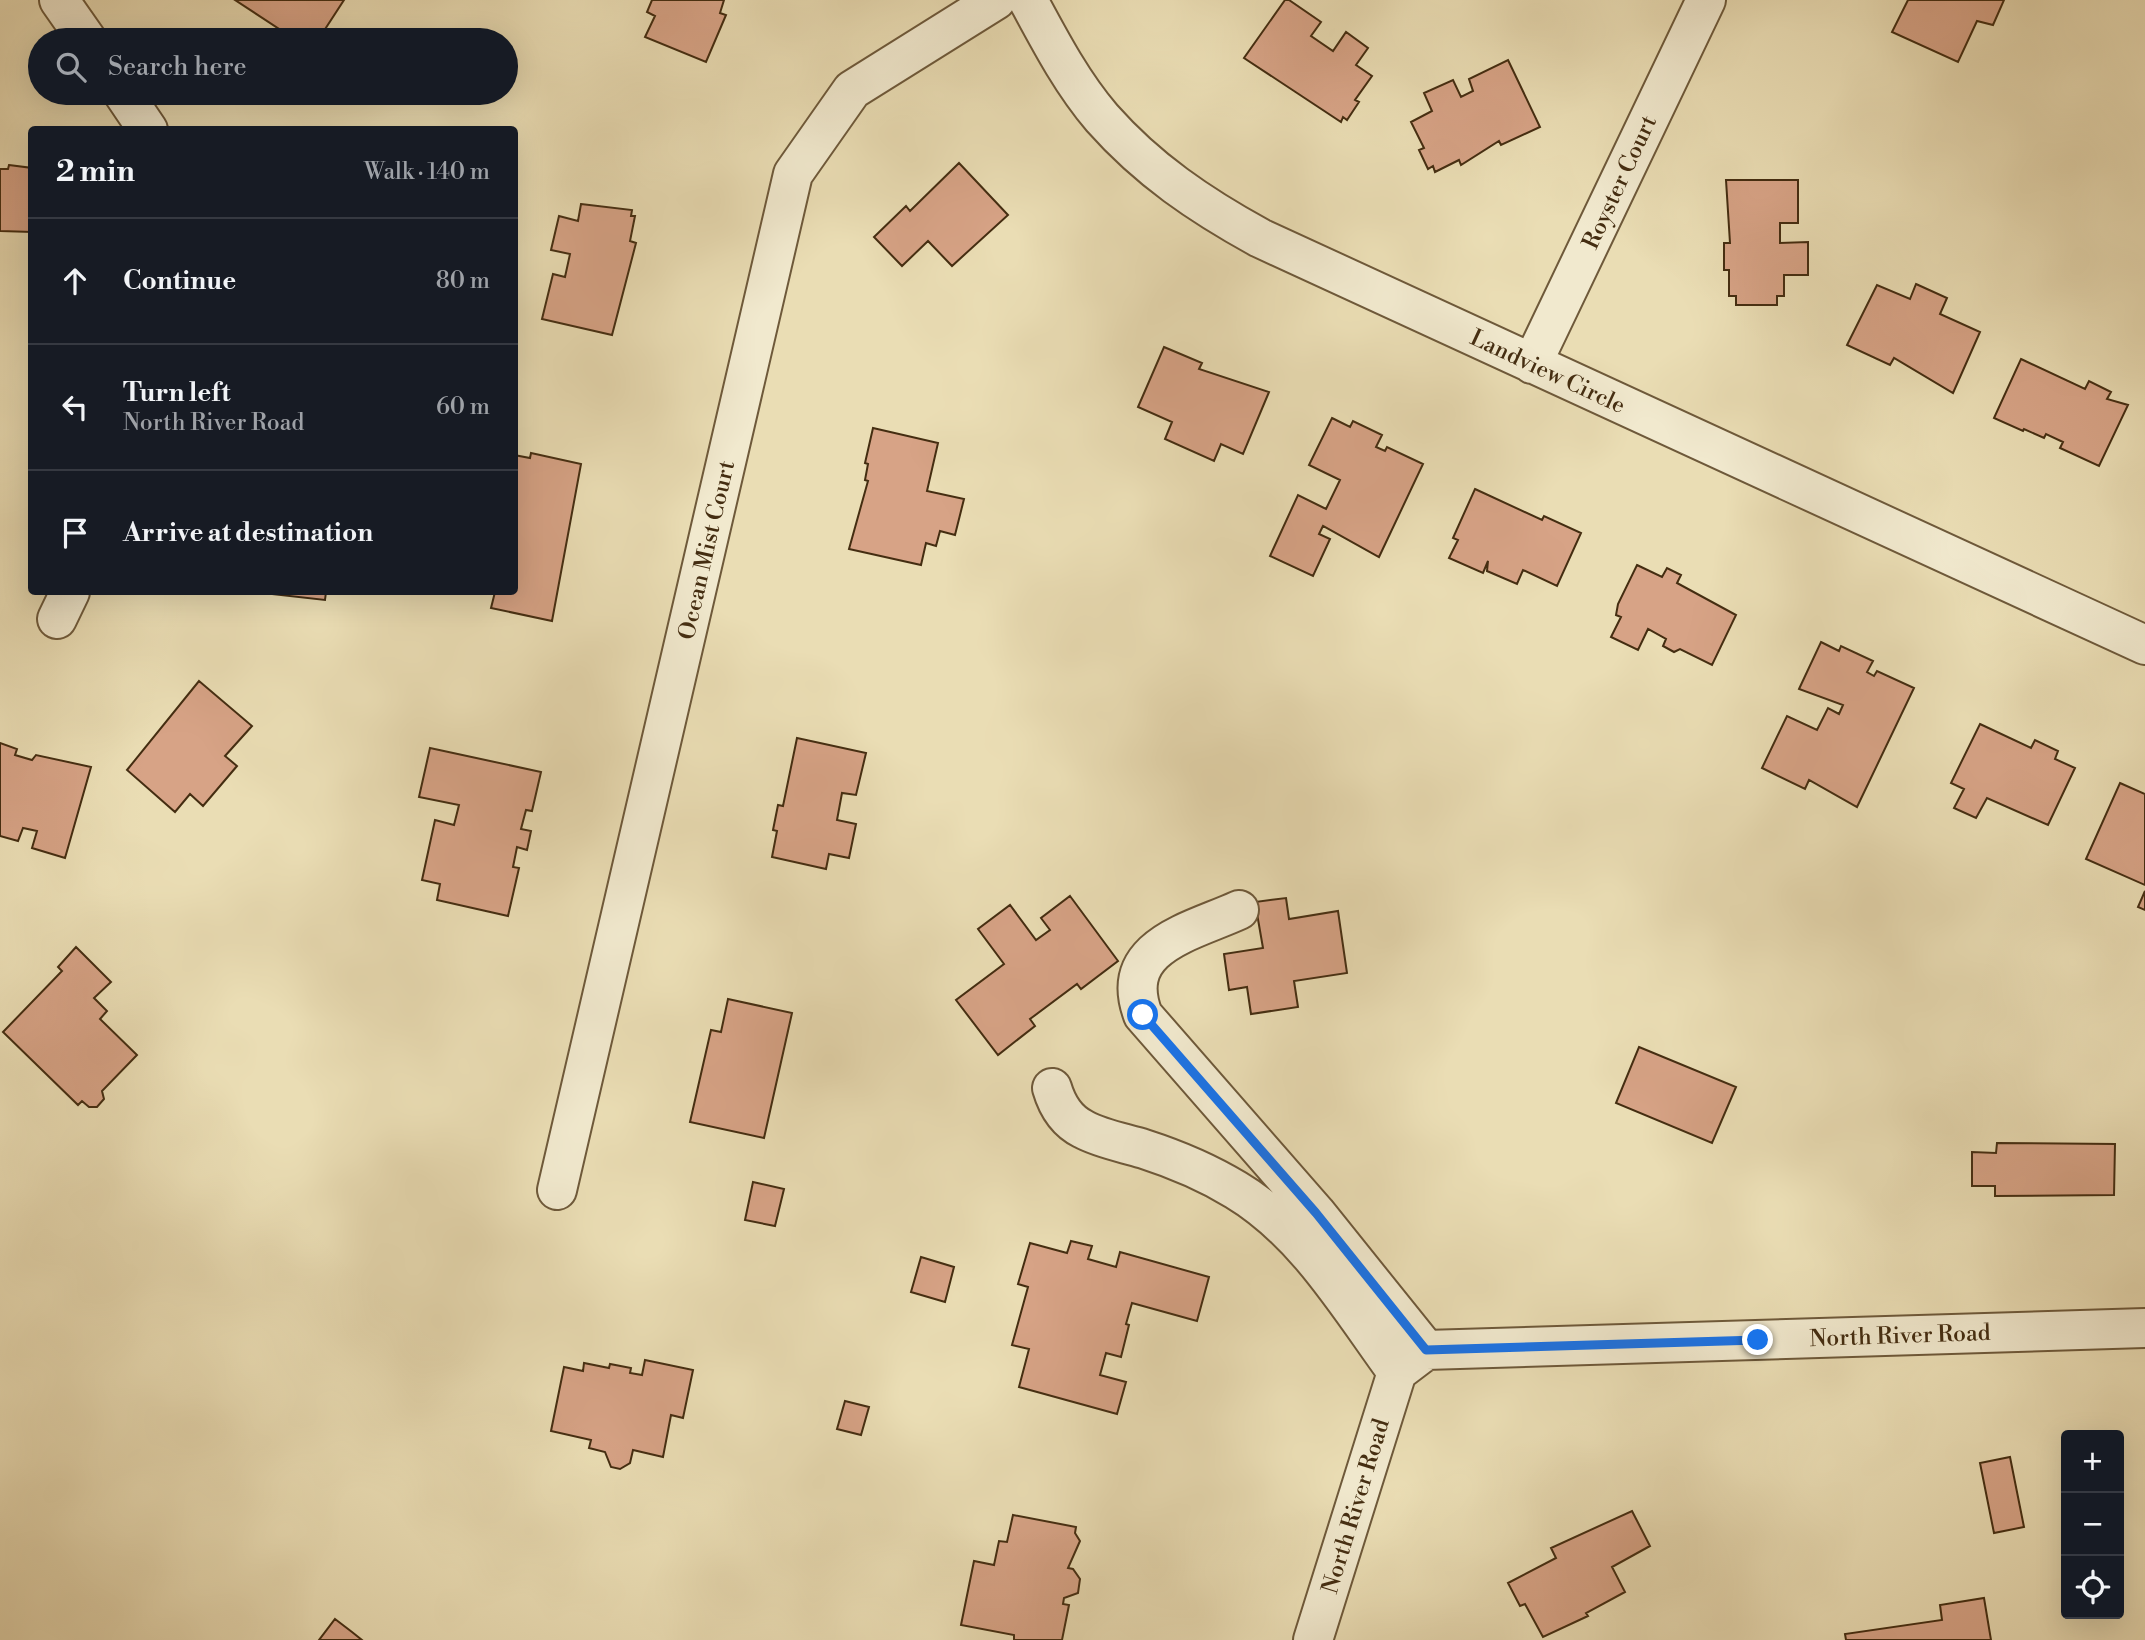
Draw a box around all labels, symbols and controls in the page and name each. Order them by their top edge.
search box [28,28,518,105]
icon: search [52,48,90,86]
text: Search here [108,51,247,83]
street label: Royster Court [1577,111,1663,254]
text: 2 min [56,153,135,191]
text: Walk · 140 m [364,158,490,186]
icon: ahead [56,262,94,300]
text: Continue [123,265,236,297]
text: 80 m [436,267,490,295]
street label: Landview Circle [1466,324,1630,420]
text: Turn left [123,377,231,409]
icon: left [56,388,94,426]
text: 60 m [436,393,490,421]
text: North River Road [123,409,304,437]
street label: Ocean Mist Court [673,458,741,642]
icon: arrive [56,514,94,552]
text: Arrive at destination [123,517,373,549]
route start [1127,999,1158,1030]
street label: North River Road [1809,1319,1991,1353]
route end [1742,1324,1773,1355]
street label: North River Road [1316,1415,1396,1597]
map controls [2061,1430,2124,1619]
button: + [2061,1430,2124,1493]
button: − [2061,1493,2124,1556]
button: locate [2061,1556,2124,1619]

